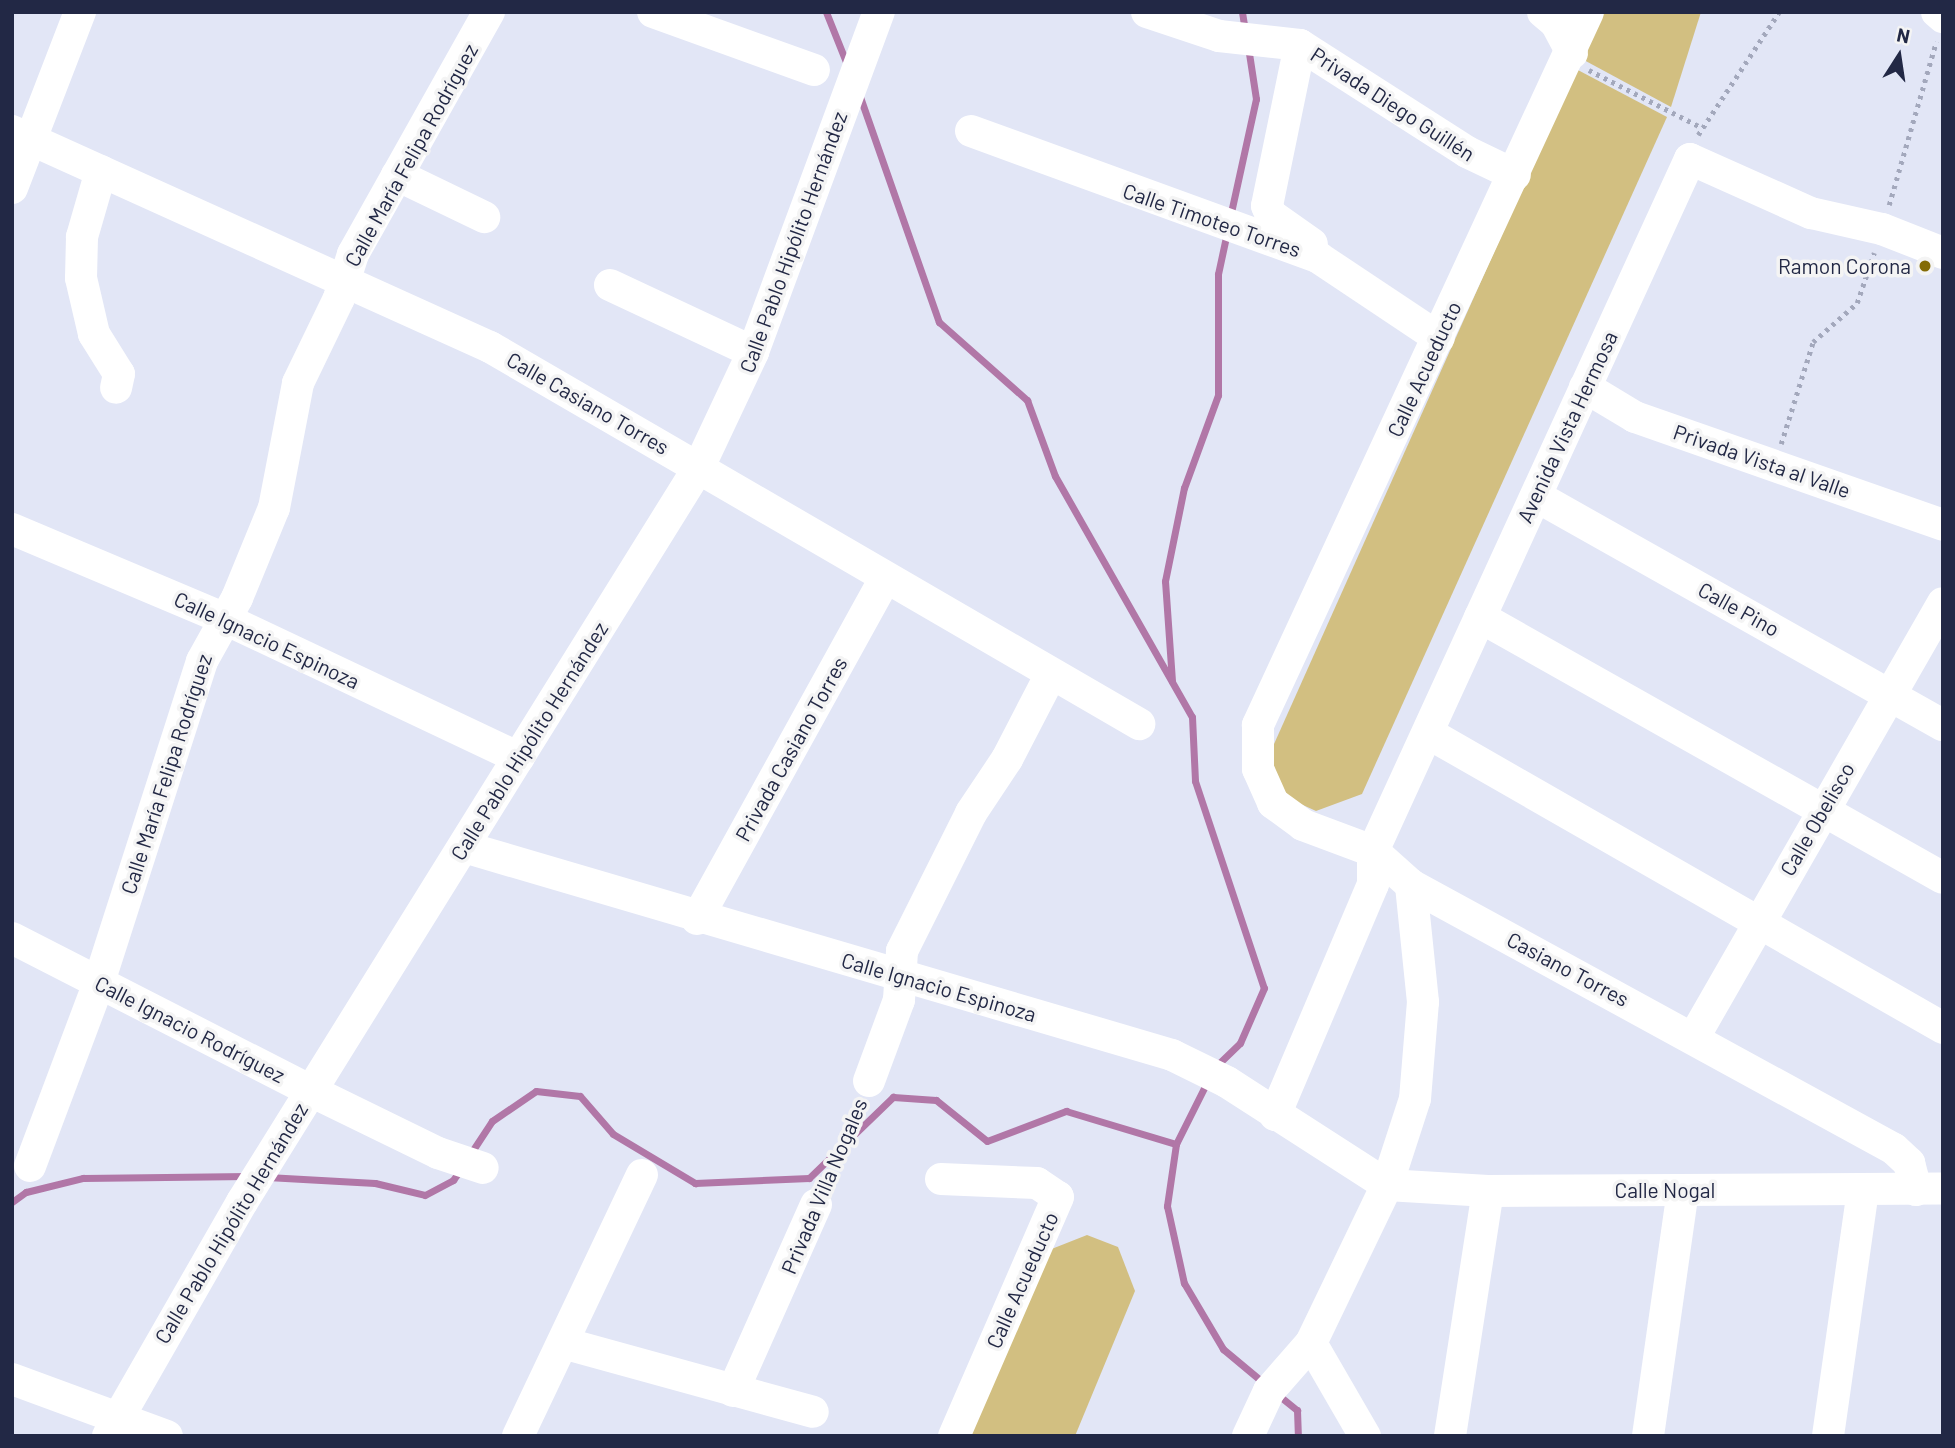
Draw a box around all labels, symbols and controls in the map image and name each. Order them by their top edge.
north arrow [1864,21,1934,91]
text: N [1895,22,1912,48]
street label: Calle María Felipa Rodríguez [339,39,483,271]
street label: Privada Diego Guillén [1306,42,1480,166]
street label: Calle Pablo Hipólito Hernández [734,108,852,376]
street label: Calle Timoteo Torres [1120,178,1304,262]
place label: Ramon Corona [1778,253,1911,279]
marker: Ramon Corona [1917,258,1933,274]
street label: Calle Acueducto [1382,297,1466,441]
street label: Avenida Vista Hermosa [1512,327,1622,527]
street label: Calle Casiano Torres [502,346,674,460]
street label: Privada Vista al Valle [1670,419,1854,503]
street label: Calle Pino [1694,576,1784,642]
street label: Calle Ignacio Espinoza [170,586,364,694]
street label: Calle Pablo Hipólito Hernández [445,617,613,865]
street label: Calle María Felipa Rodríguez [115,651,217,897]
street label: Privada Casiano Torres [730,652,852,846]
street label: Calle Obelisco [1774,758,1860,880]
street label: Casiano Torres [1503,926,1633,1012]
street label: Calle Ignacio Espinoza [839,947,1039,1027]
street label: Calle Ignacio Rodríguez [91,970,289,1088]
street label: Privada Villa Nogales [776,1094,872,1278]
street label: Calle Pablo Hipólito Hernández [149,1098,313,1348]
street label: Calle Nogal [1615,1177,1715,1203]
street label: Calle Acueducto [981,1208,1063,1352]

